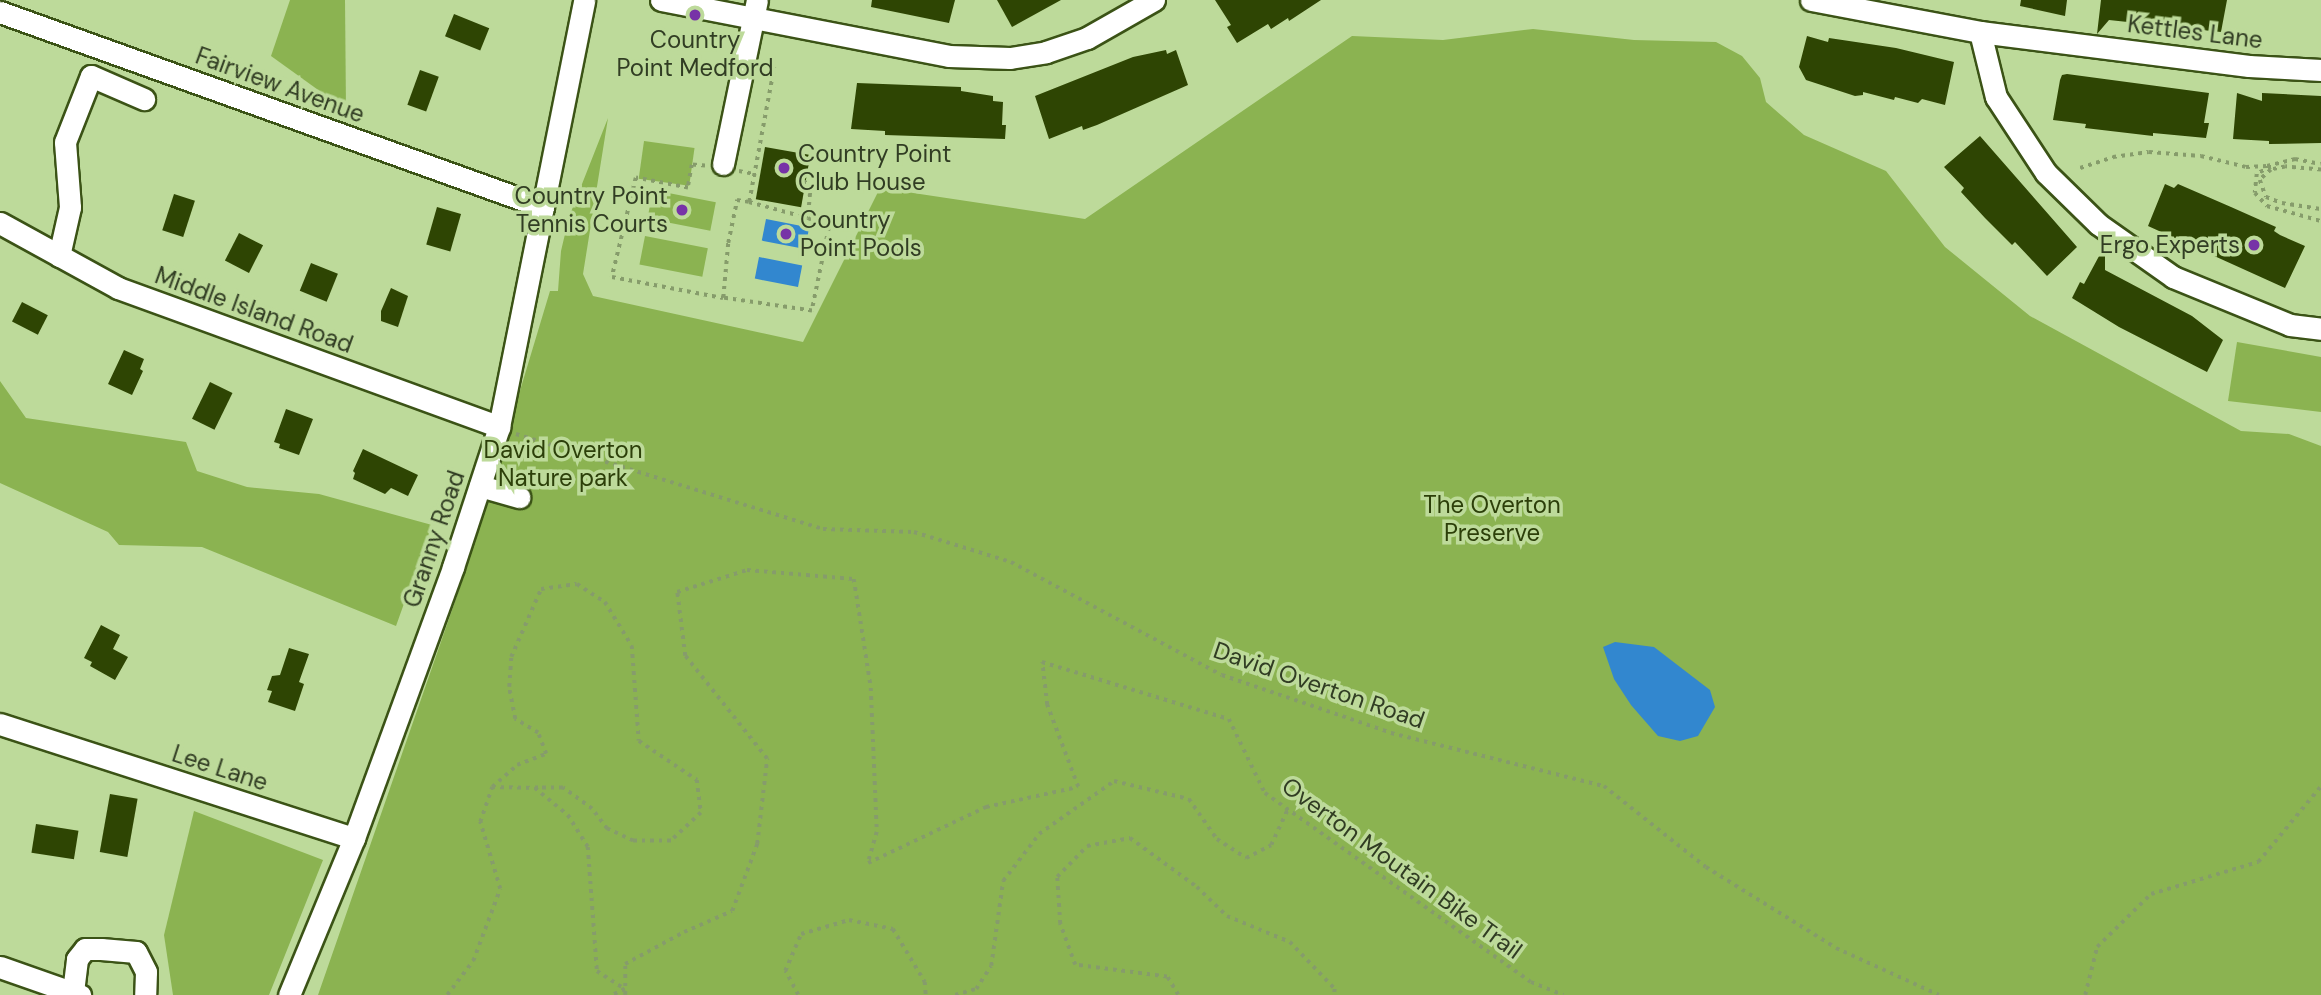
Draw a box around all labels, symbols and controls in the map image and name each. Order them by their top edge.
marker: Country Point Medford [687,7,703,23]
street label: Kettles Lane [2126,9,2264,55]
place label: Country Point Medford [616,26,774,82]
street label: Fairview Avenue [192,41,368,129]
place label: Country Point Club House [798,140,951,196]
marker: Country Point Club House [776,160,792,176]
place label: Country Point Tennis Courts [515,182,668,238]
marker: Country Point Tennis Courts [674,202,690,218]
place label: Country Point Pools [800,206,922,262]
marker: Country Point Pools [778,226,794,242]
place label: Ergo Experts [2100,231,2240,259]
marker: Ergo Experts [2246,237,2262,253]
street label: Middle Island Road [151,261,357,359]
park label: David Overton Nature park [483,436,643,492]
street label: Granny Road [397,467,471,611]
park label: The Overton Preserve [1423,491,1561,547]
street label: David Overton Road [1210,635,1428,735]
street label: Lee Lane [169,739,271,797]
street label: Overton Moutain Bike Trail [1276,771,1528,965]

